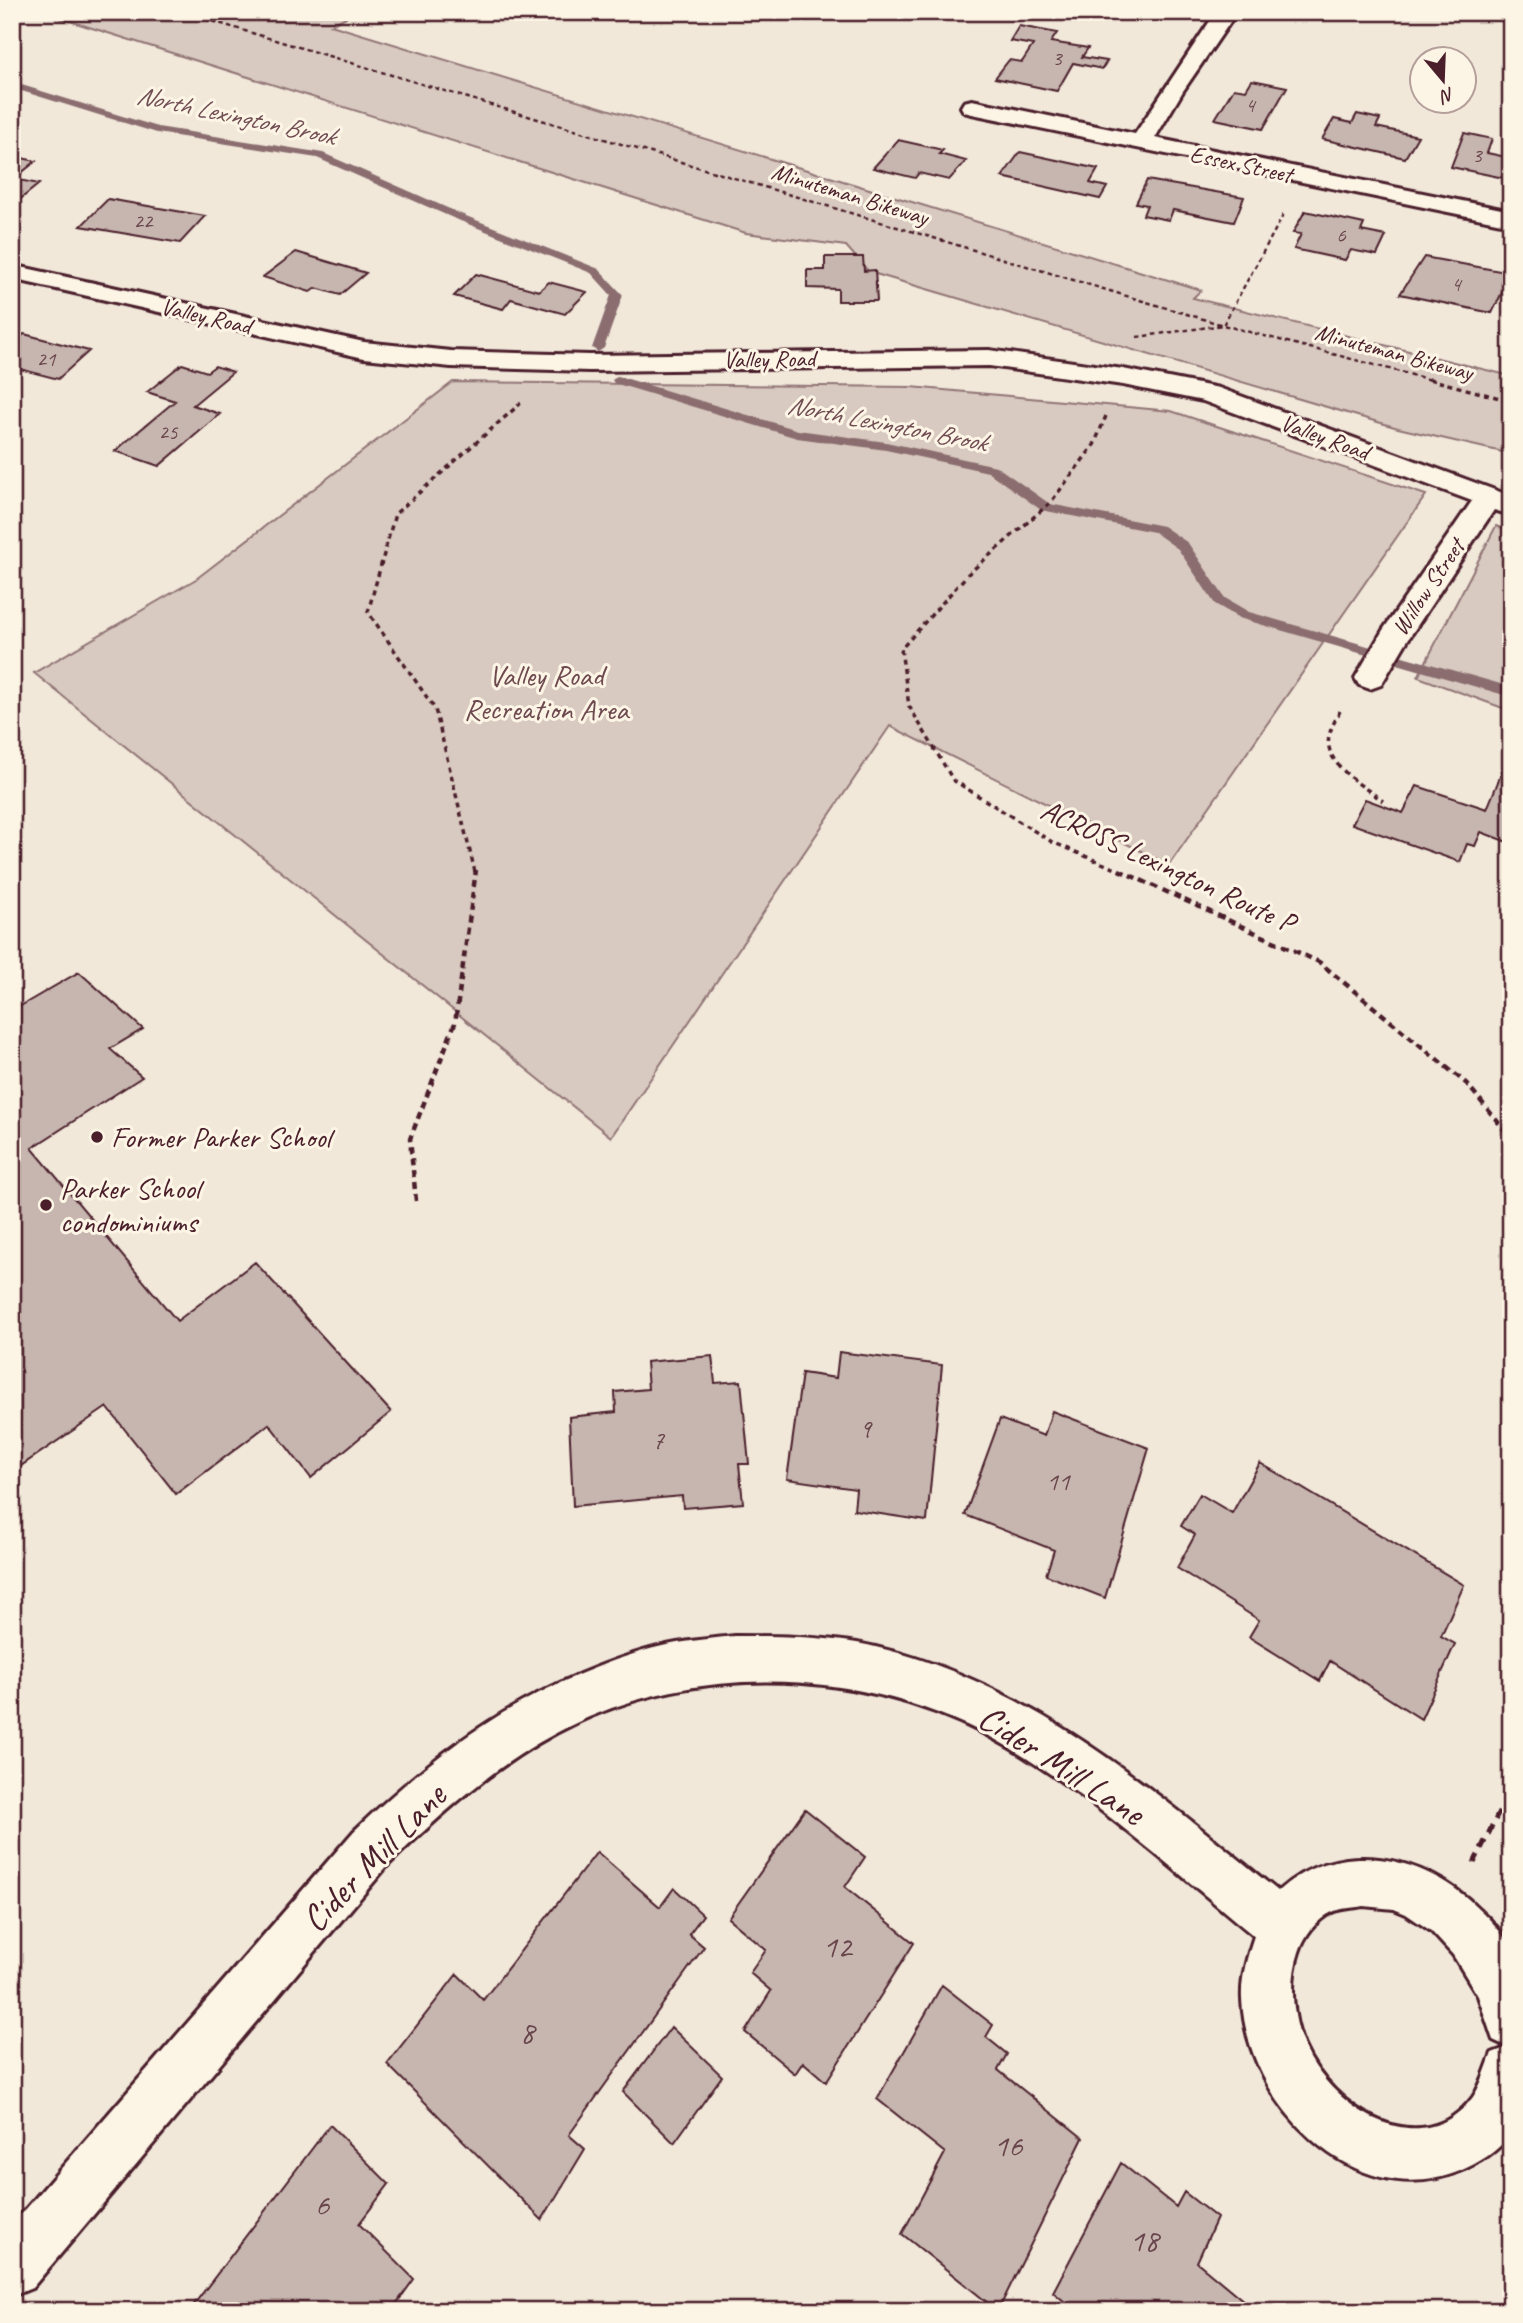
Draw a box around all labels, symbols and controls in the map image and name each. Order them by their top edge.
house number: 3 [1052,45,1063,71]
north arrow [1408,46,1478,116]
water label: North Lexington Brook [134,78,342,154]
text: N [1436,82,1458,109]
house number: 4 [1245,92,1257,118]
street label: Essex Street [1187,139,1298,190]
house number: 3 [1472,142,1483,168]
street label: Minuteman Bikeway [768,156,934,233]
house number: 22 [134,208,154,234]
house number: 6 [1336,222,1346,248]
house number: 4 [1451,271,1463,297]
street label: Valley Road [158,291,258,342]
street label: Minuteman Bikeway [1312,317,1478,388]
street label: Valley Road [723,343,819,375]
house number: 21 [37,346,57,372]
water label: North Lexington Brook [785,388,993,460]
street label: Valley Road [1277,407,1377,468]
house number: 25 [159,419,179,445]
street label: Willow Street [1385,531,1473,641]
park label: Valley Road Recreation Area [464,656,630,728]
street label: ACROSS Lexington Route P [1035,790,1304,943]
place label: Former Parker School [111,1118,336,1156]
marker: Former Parker School [89,1129,105,1145]
place label: Parker School condominiums [60,1169,205,1241]
marker: Parker School condominiums [38,1197,54,1213]
house number: 9 [859,1412,873,1445]
house number: 7 [652,1424,665,1457]
house number: 11 [1046,1465,1071,1498]
street label: Cider Mill Lane [970,1693,1155,1837]
street label: Cider Mill Lane [291,1772,457,1942]
house number: 12 [823,1926,854,1967]
house number: 8 [520,2012,537,2053]
house number: 16 [994,2125,1024,2166]
house number: 6 [315,2184,331,2225]
house number: 18 [1130,2220,1161,2261]

